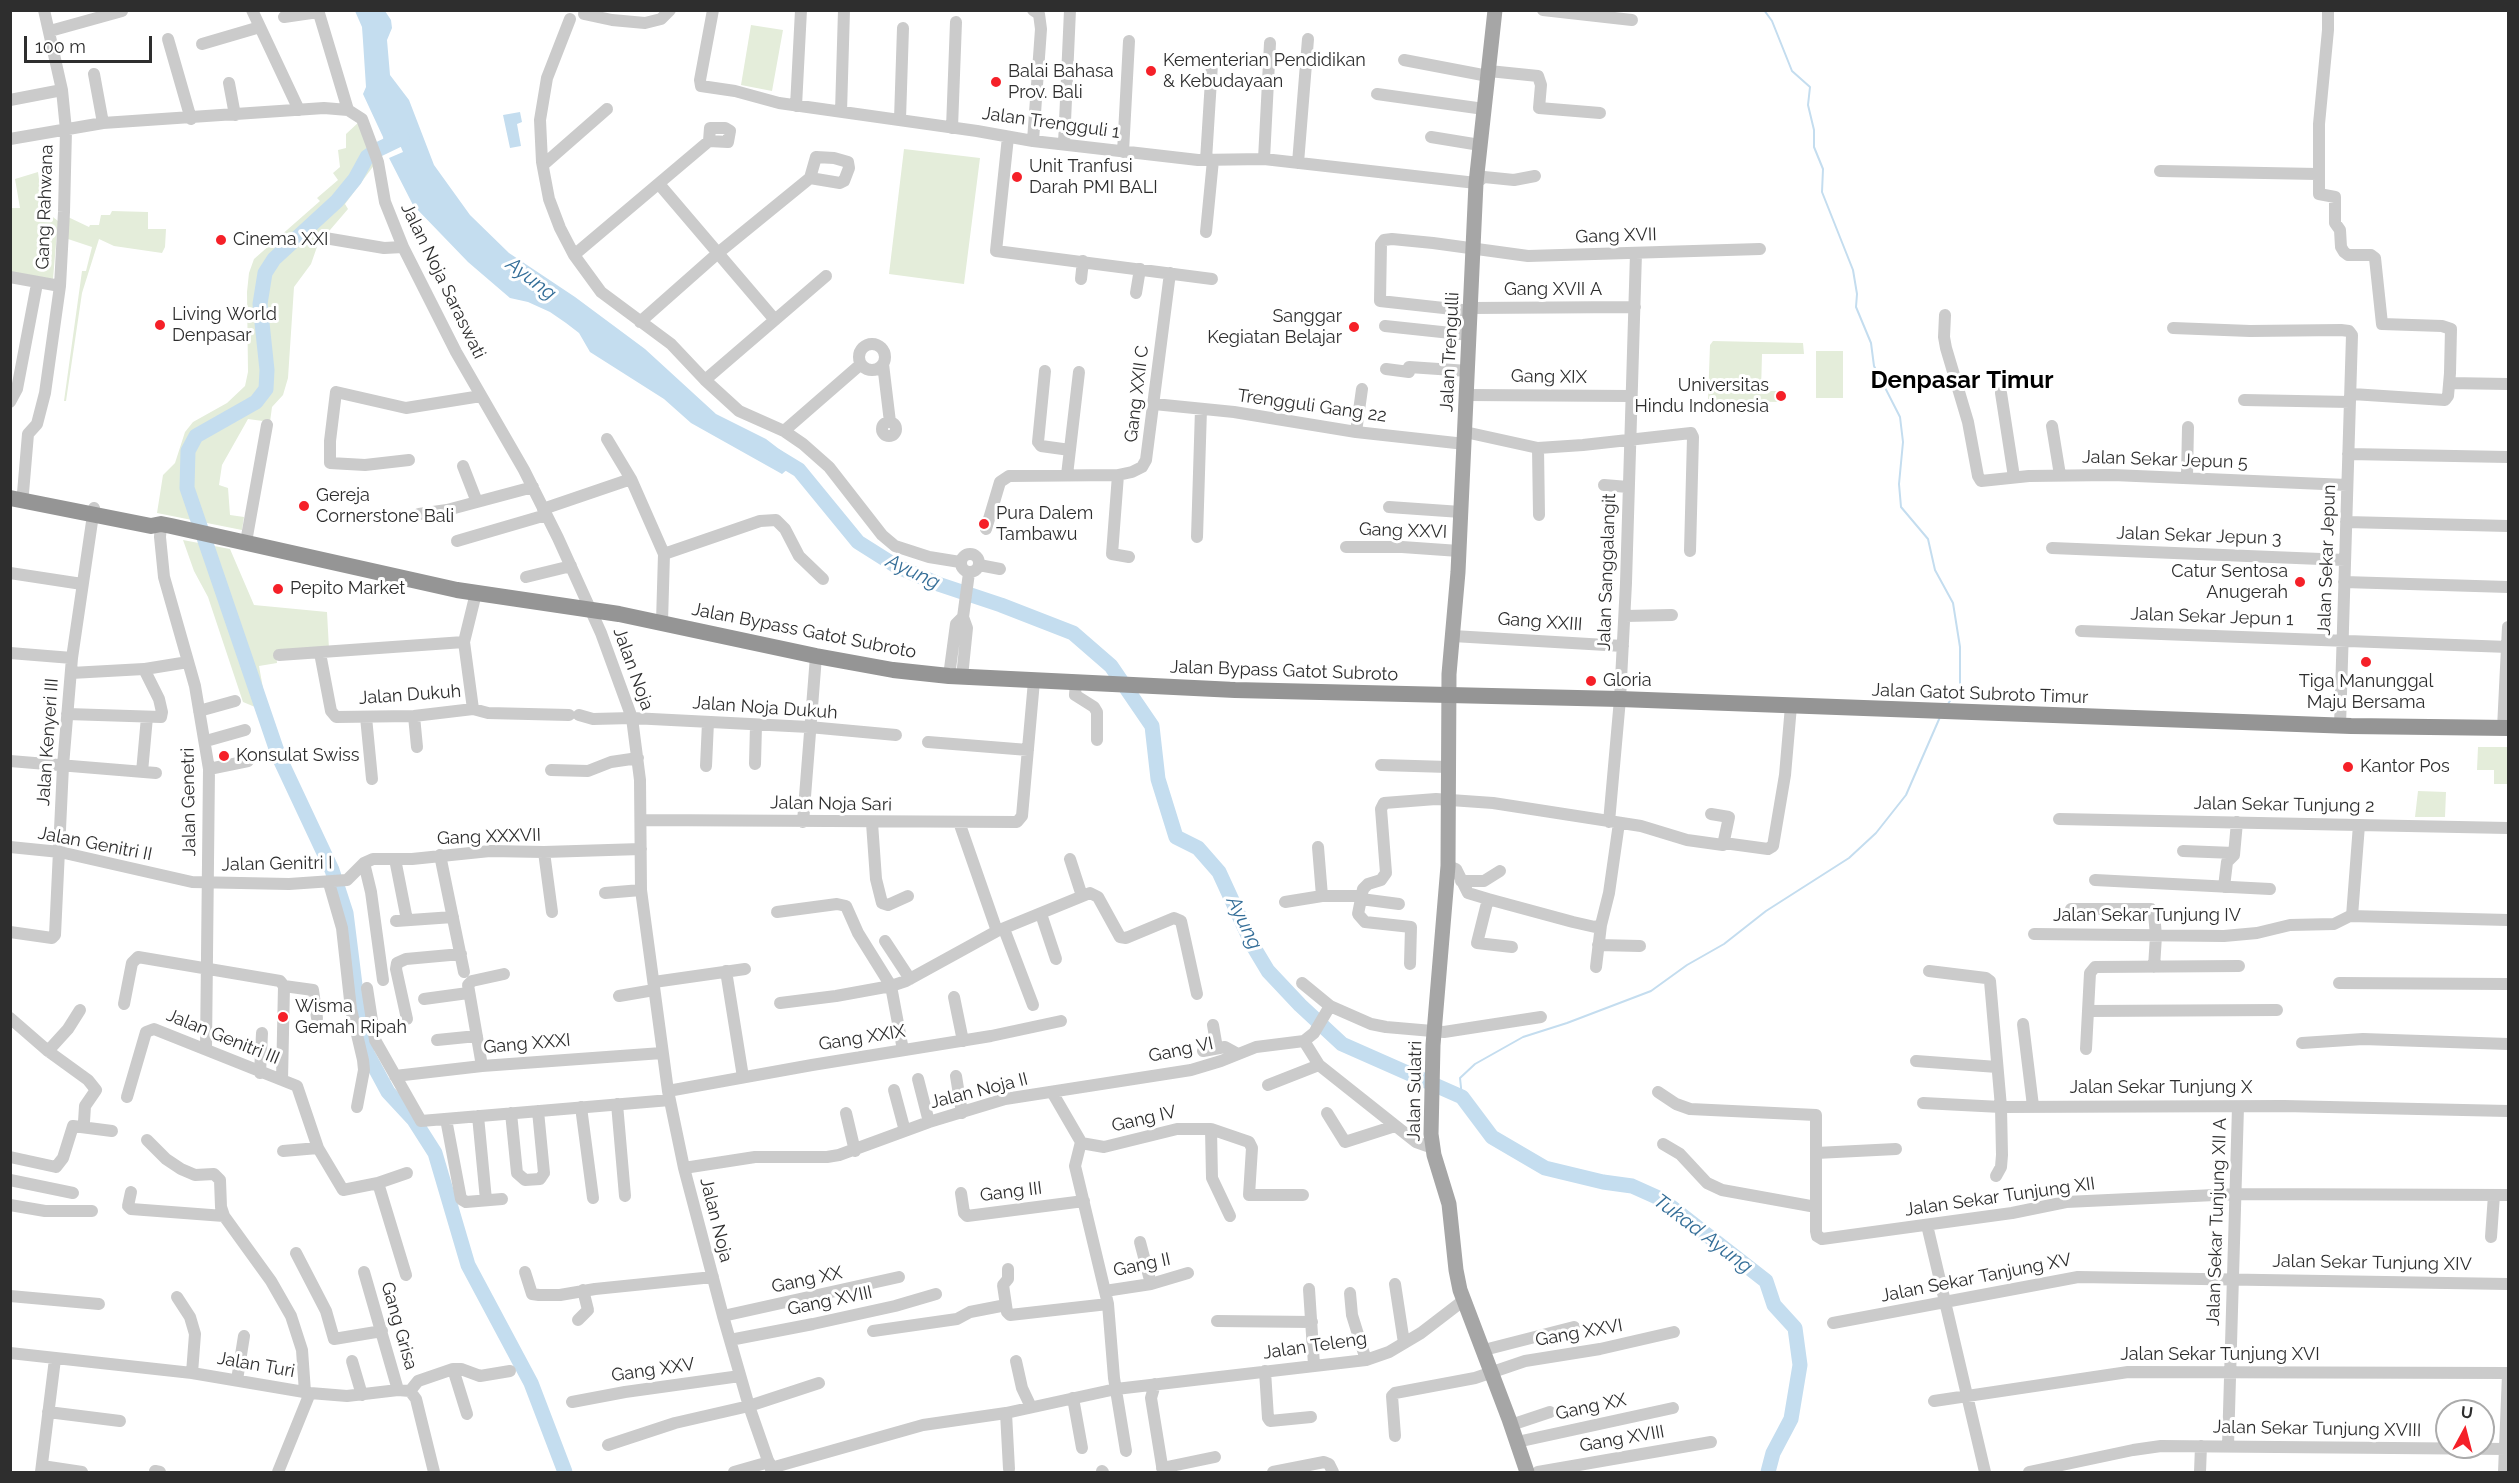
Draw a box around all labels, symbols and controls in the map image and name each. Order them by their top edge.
scale bar [27,24,154,62]
text: 100 m [35,36,86,57]
place label: Kementerian Pendidikan & Kebudayaan [1163,50,1366,92]
place label: Balai Bahasa Prov. Bali [1008,61,1114,104]
marker: Kementerian Pendidikan & Kebudayaan [1144,64,1158,78]
marker: Balai Bahasa Prov. Bali [989,75,1003,89]
street label: Jalan Trengguli 1 [981,103,1121,143]
street label: Gang Rahwana [32,144,58,270]
place label: Unit Tranfusi Darah PMI BALI [1029,156,1158,198]
marker: Unit Tranfusi Darah PMI BALI [1010,170,1024,184]
street label: Jalan Noja Saraswati [396,200,490,362]
street label: Gang XVII [1575,224,1657,248]
place label: Cinema XXI [233,229,328,251]
marker: Cinema XXI [214,233,228,247]
water label: Ayung [501,252,561,306]
street label: Gang XVII A [1504,279,1602,301]
street label: Jalan Trengulli [1436,291,1464,413]
place label: Living World Denpasar [172,304,277,346]
place label: Sanggar Kegiatan Belajar [1207,306,1342,348]
marker: Living World Denpasar [153,318,167,332]
marker: Sanggar Kegiatan Belajar [1347,320,1361,334]
street label: Gang XXII C [1120,344,1154,444]
street label: Gang XIX [1511,366,1587,388]
district label: Denpasar Timur [1870,367,2054,395]
place label: Universitas Hindu Indonesia [1634,375,1769,418]
street label: Trengguli Gang 22 [1236,385,1388,427]
marker: Universitas Hindu Indonesia [1774,389,1788,403]
street label: Jalan Sekar Jepun 5 [2082,446,2248,474]
street label: Jalan Sekar Jepun [2314,484,2340,636]
place label: Gereja Cornerstone Bali [316,485,454,528]
street label: Jalan Sanggalangit [1593,493,1621,651]
marker: Gereja Cornerstone Bali [297,499,311,513]
place label: Pura Dalem Tambawu [996,503,1093,546]
marker: Pura Dalem Tambawu [977,517,991,531]
street label: Gang XXVI [1358,519,1448,543]
street label: Jalan Sekar Jepun 3 [2116,522,2282,550]
water label: Ayung [882,549,944,595]
place label: Catur Sentosa Anugerah [2171,561,2288,604]
marker: Catur Sentosa Anugerah [2293,575,2307,589]
place label: Pepito Market [290,578,405,600]
marker: Pepito Market [271,582,285,596]
street label: Jalan Bypass Gatot Subroto [690,599,918,663]
street label: Jalan Sekar Jepun 1 [2130,603,2294,631]
street label: Gang XXIII [1497,608,1583,636]
street label: Jalan Noja [608,625,658,713]
marker: Tiga Manunggal Maju Bersama [2359,655,2373,669]
street label: Jalan Bypass Gatot Subroto [1170,656,1398,686]
place label: Gloria [1603,670,1652,692]
place label: Tiga Manunggal Maju Bersama [2299,671,2433,714]
marker: Gloria [1584,674,1598,688]
street label: Jalan Kenyeri III [33,677,63,807]
street label: Jalan Gatot Subroto Timur [1871,679,2089,709]
street label: Jalan Dukuh [358,681,462,709]
street label: Jalan Noja Dukuh [692,692,838,724]
place label: Konsulat Swiss [236,745,359,767]
street label: Jalan Genetri [177,747,201,857]
marker: Konsulat Swiss [217,749,231,763]
place label: Kantor Pos [2360,756,2450,778]
marker: Kantor Pos [2341,760,2355,774]
street label: Jalan Noja Sari [770,792,892,816]
street label: Jalan Sekar Tunjung 2 [2193,793,2375,817]
street label: Jalan Genitri II [36,822,154,866]
street label: Gang XXXVII [437,824,541,850]
street label: Jalan Genitri I [221,852,333,876]
water label: Ayung [1221,892,1267,954]
street label: Jalan Sekar Tunjung IV [2053,905,2241,927]
place label: Wisma Gemah Ripah [295,996,407,1038]
street label: Jalan Genitri III [163,1004,283,1070]
marker: Wisma Gemah Ripah [276,1010,290,1024]
street label: Gang XXIX [817,1020,907,1056]
street label: Gang XXXI [482,1029,572,1059]
street label: Gang VI [1147,1033,1215,1067]
street label: Jalan Sulatri [1403,1041,1427,1141]
street label: Jalan Noja II [928,1068,1030,1114]
street label: Jalan Sekar Tunjung X [2070,1077,2252,1099]
street label: Gang IV [1110,1101,1178,1137]
street label: Jalan Sekar Tunjung XII A [2203,1117,2231,1327]
street label: Jalan Sekar Tunjung XII [1904,1173,2096,1221]
street label: Jalan Noja [695,1175,737,1265]
street label: Gang III [979,1177,1043,1207]
water label: Tukad Ayung [1649,1189,1757,1279]
street label: Gang II [1111,1248,1173,1282]
street label: Jalan Sekar Tanjung XV [1879,1249,2073,1307]
street label: Jalan Sekar Tunjung XIV [2272,1250,2472,1276]
street label: Gang XX [770,1262,844,1298]
street label: Gang Grisa [376,1280,422,1372]
street label: Gang XVIII [786,1282,874,1320]
street label: Gang XXVI [1534,1315,1624,1351]
street label: Jalan Teleng [1262,1328,1368,1364]
street label: Jalan Sekar Tunjung XVI [2120,1344,2320,1366]
street label: Jalan Turi [215,1348,297,1382]
street label: Gang XXV [610,1353,696,1387]
street label: Gang XX [1554,1389,1628,1425]
north arrow [2435,1399,2495,1459]
text: U [2460,1402,2474,1423]
street label: Jalan Sekar Tunjung XVIII [2213,1416,2421,1442]
street label: Gang XVIII [1578,1421,1666,1457]

